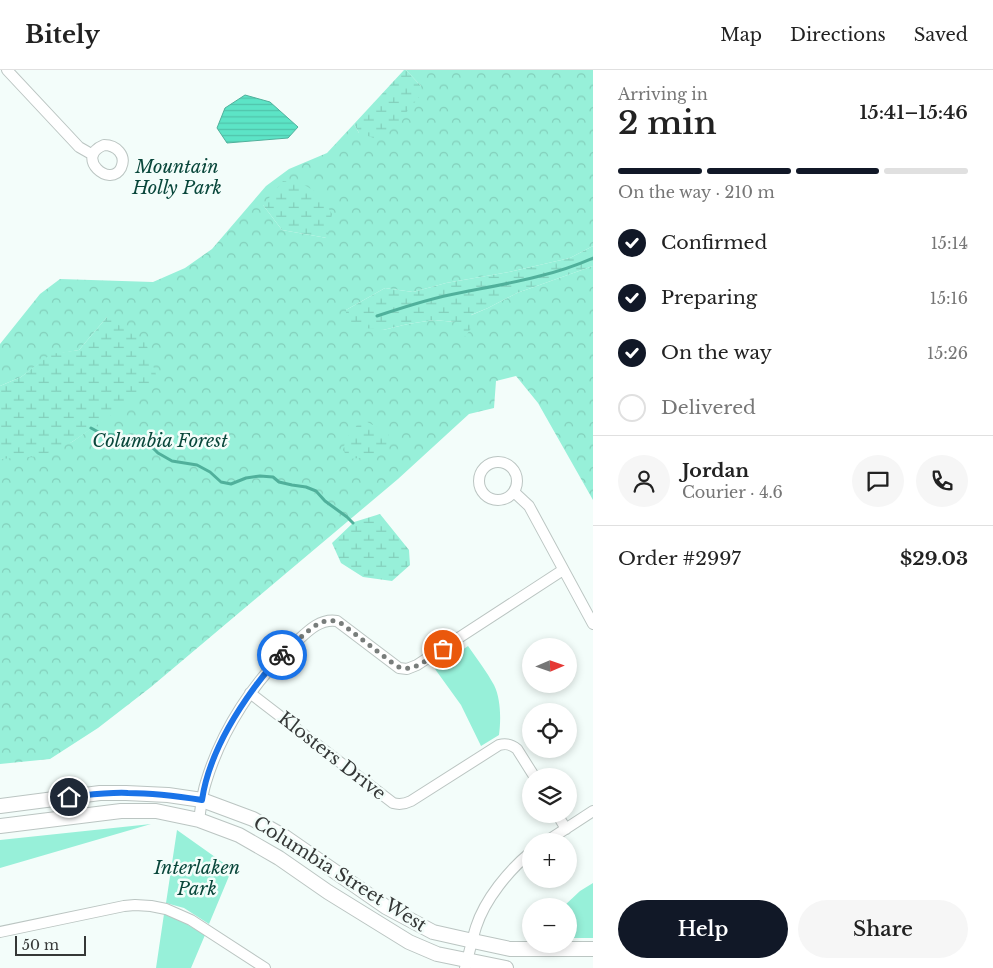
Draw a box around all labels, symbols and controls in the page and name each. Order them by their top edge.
text: Bitely [25,20,100,49]
text: Map [720,24,762,46]
text: Directions [790,24,886,46]
text: Saved [914,24,968,46]
text: Arriving in [618,84,708,104]
text: 15:41–15:46 [859,101,968,124]
text: 2 min [618,103,717,143]
park label: Mountain Holly Park [131,156,222,199]
text: On the way · 210 m [618,182,775,202]
icon: check [618,229,646,257]
text: Confirmed [661,231,767,254]
text: 15:14 [931,233,968,253]
icon: check [618,284,646,312]
text: Preparing [661,286,757,309]
text: 15:16 [930,288,968,308]
icon: check [618,339,646,367]
text: On the way [661,341,772,364]
text: 15:26 [927,343,968,363]
text: Delivered [661,396,756,419]
park label: Columbia Forest [92,430,228,452]
button: person [618,455,670,507]
button: chat [852,455,904,507]
button: phone [916,455,968,507]
text: Jordan [682,459,749,482]
text: Courier · 4.6 [682,482,783,502]
text: Order #2997 [618,547,741,570]
text: $29.03 [900,547,968,570]
pin [422,628,464,670]
courier [257,630,307,680]
icon: bag [429,635,457,663]
north arrow [522,638,578,692]
map controls [522,638,577,953]
icon: bike [268,641,296,669]
button: locate [522,703,577,758]
street label: Klosters Drive [274,707,390,805]
button: layers [522,768,577,823]
pin [48,776,90,818]
icon: home [55,783,83,811]
street label: Columbia Street West [249,812,431,936]
button: + [522,833,577,888]
park label: Interlaken Park [153,857,240,900]
button: − [522,898,577,953]
button: Help [618,900,788,958]
button: Share [798,900,968,958]
scale bar [15,933,86,956]
text: 50 m [22,936,59,954]

